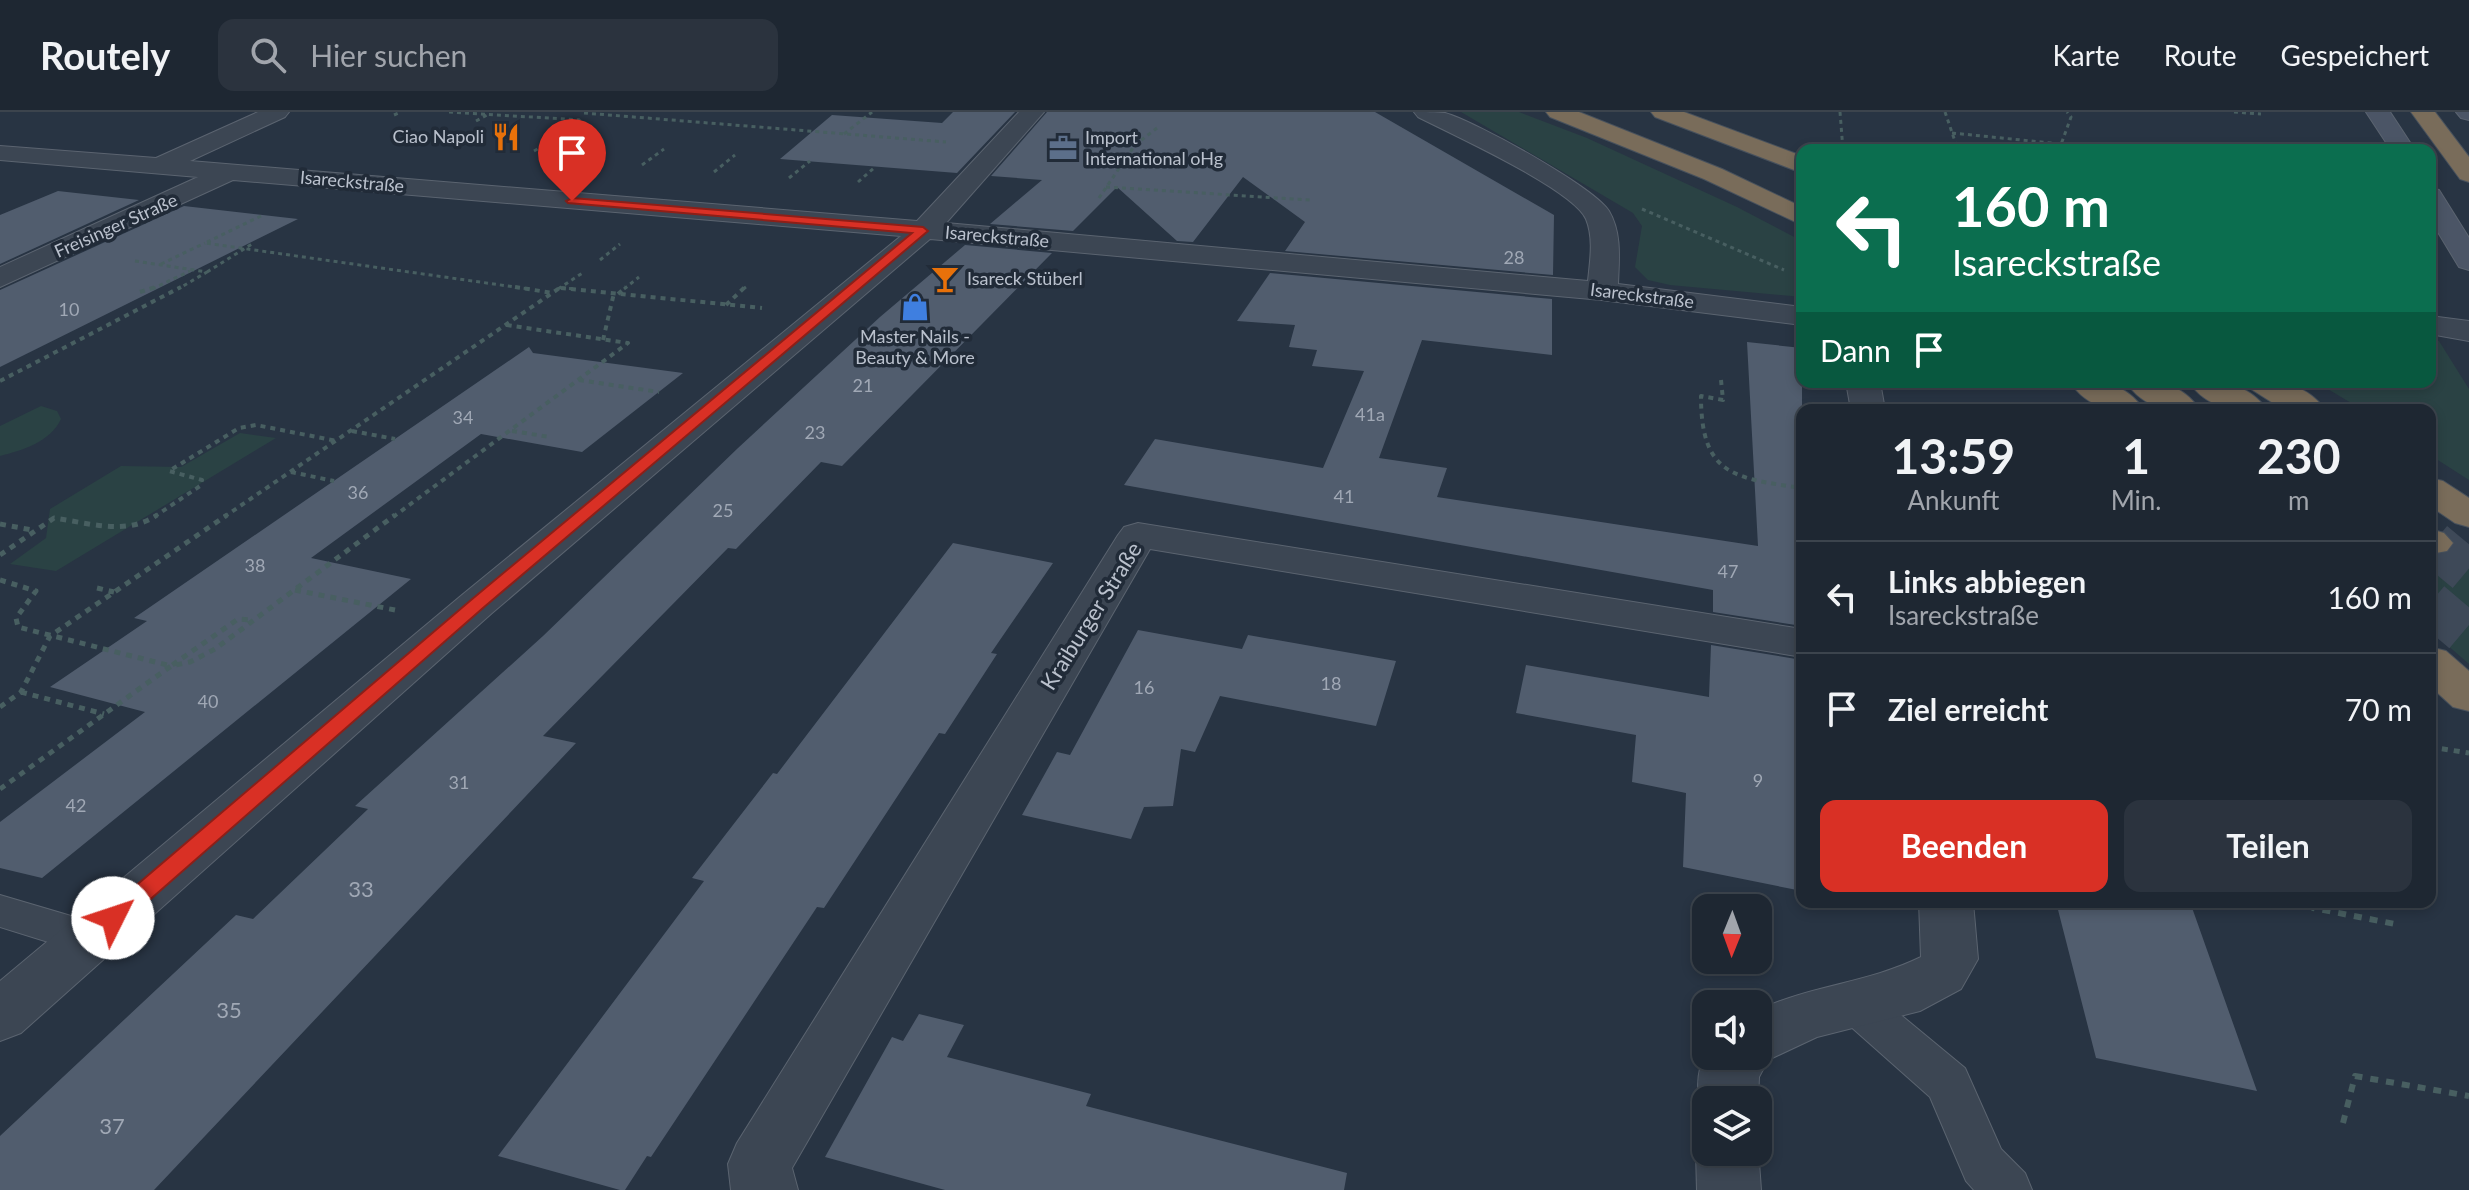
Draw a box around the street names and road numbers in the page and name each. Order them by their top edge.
street label: Isareckstraße [299,165,405,197]
street label: Freisinger Straße [51,188,180,262]
street label: Isareckstraße [944,220,1050,252]
street label: Isareckstraße [1589,278,1695,312]
street label: Kraiburger Straße [1034,537,1147,695]

